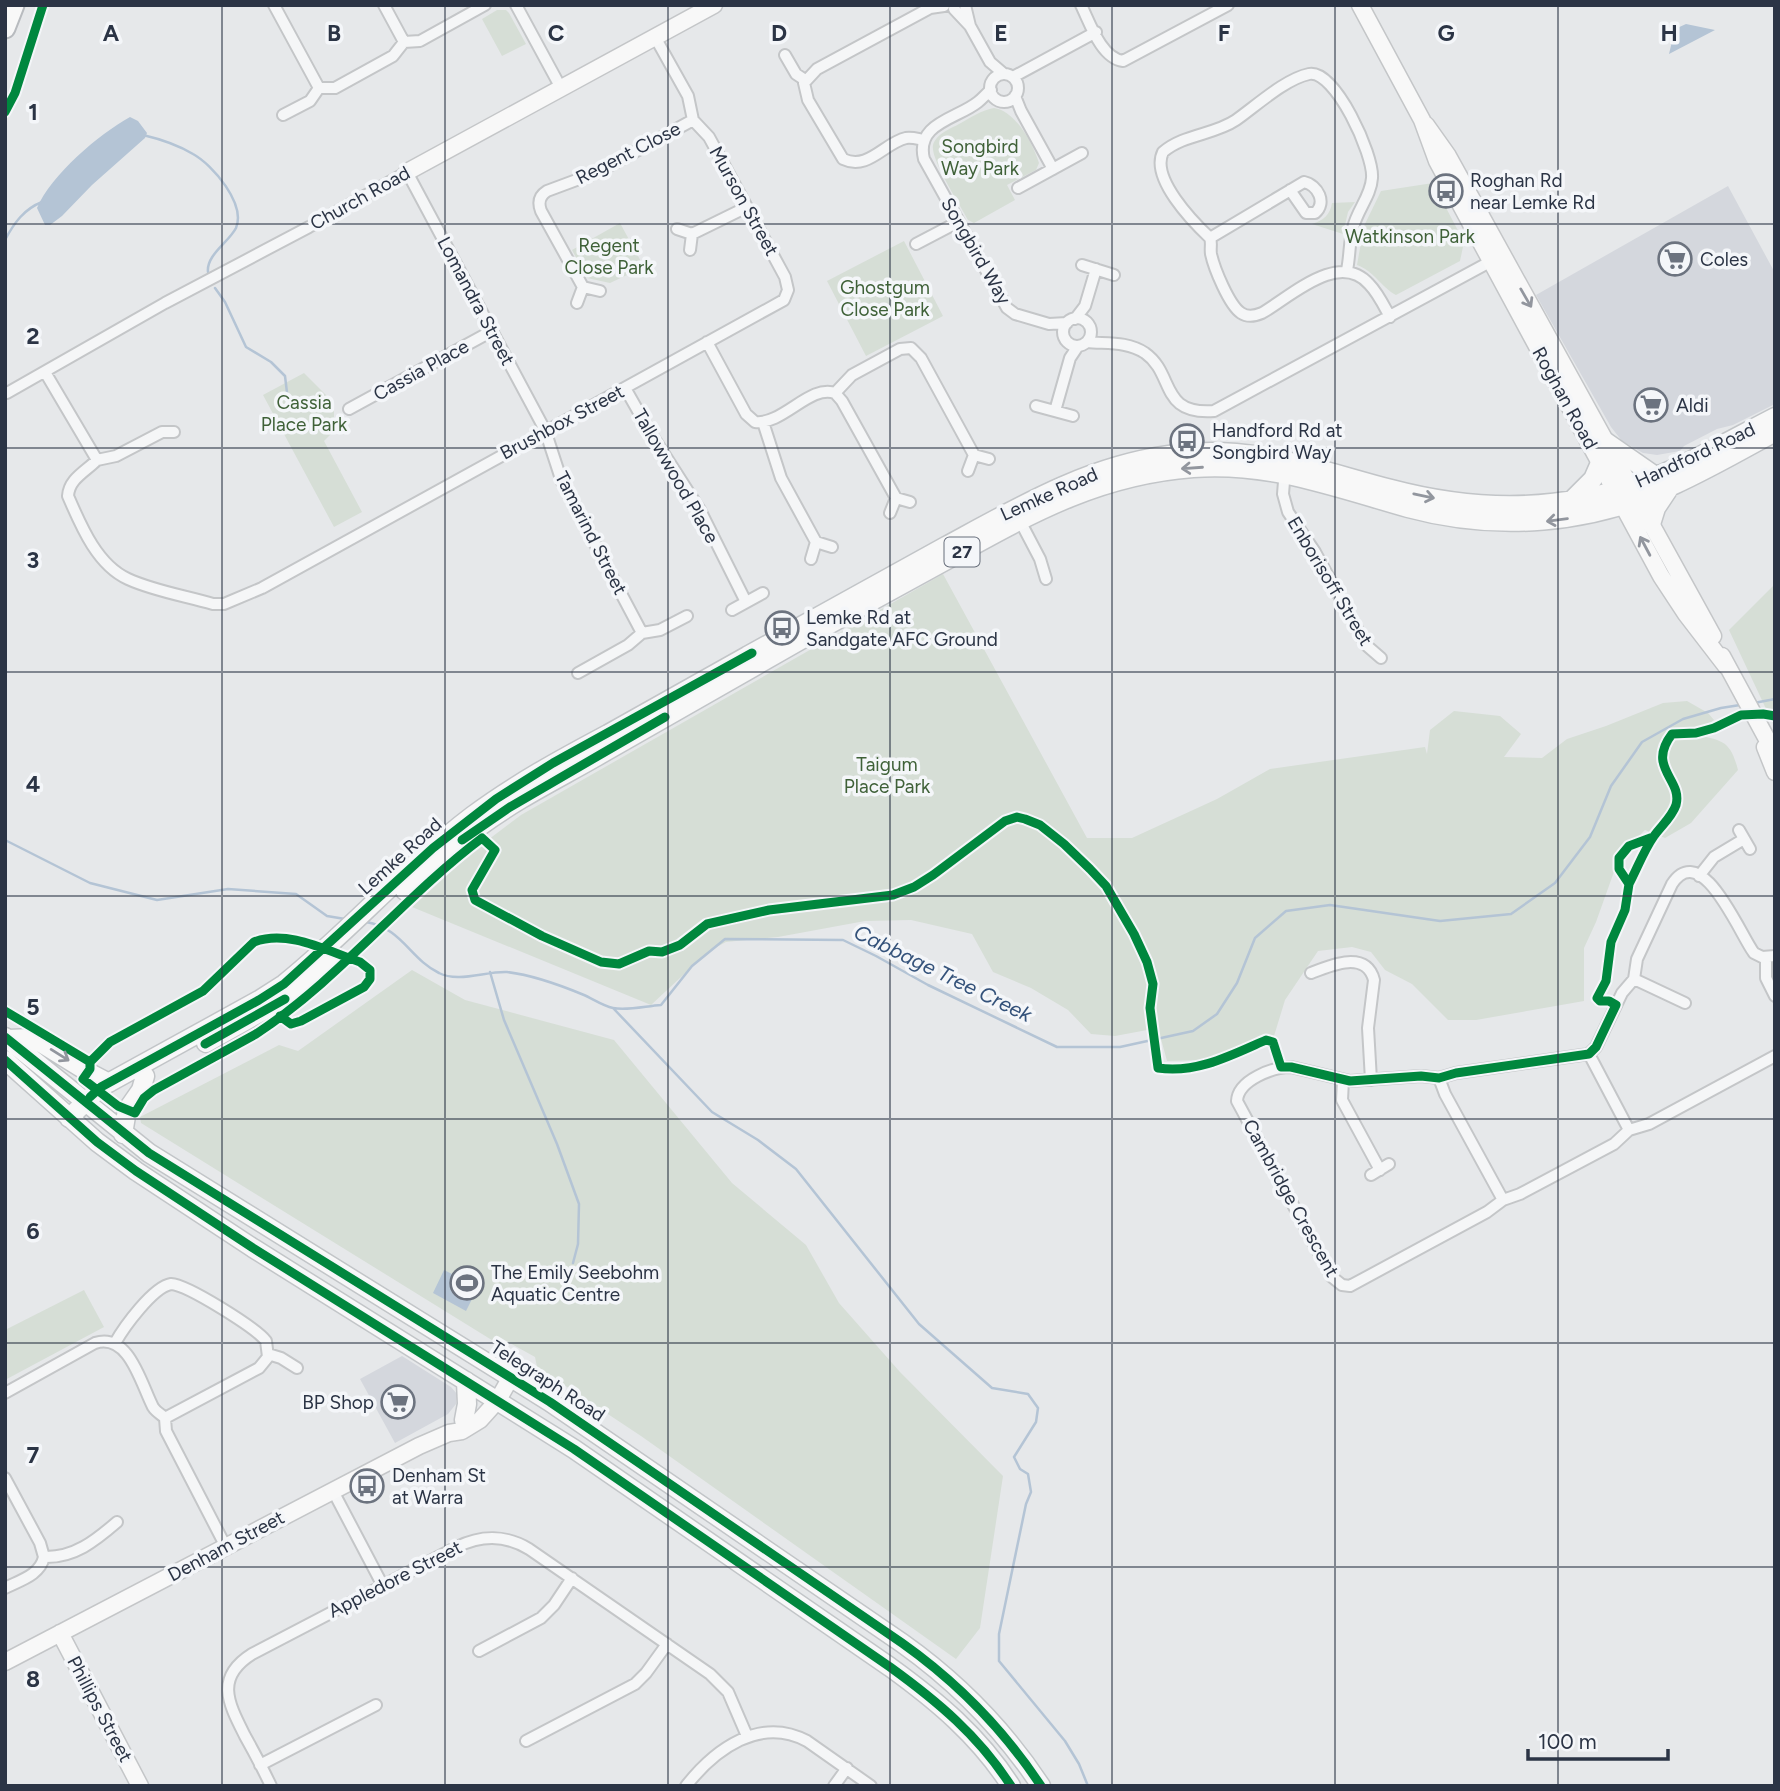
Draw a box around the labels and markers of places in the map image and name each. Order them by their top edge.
place label: Roghan Rd near Lemke Rd [1470,169,1595,214]
bus stop icon: Roghan Rd near Lemke Rd [1427,172,1465,210]
supermarket icon: Coles [1656,240,1694,278]
place label: Coles [1700,248,1748,271]
supermarket icon: Aldi [1632,386,1670,424]
place label: Aldi [1676,394,1709,417]
place label: Handford Rd at Songbird Way [1212,419,1343,464]
bus stop icon: Handford Rd at Songbird Way [1168,422,1206,460]
place label: Lemke Rd at Sandgate AFC Ground [806,606,998,651]
bus stop icon: Lemke Rd at Sandgate AFC Ground [763,609,801,647]
place label: The Emily Seebohm Aquatic Centre [491,1261,659,1306]
sports icon: The Emily Seebohm Aquatic Centre [448,1264,486,1302]
supermarket icon: BP Shop [379,1383,417,1421]
place label: BP Shop [302,1391,374,1414]
place label: Denham St at Warra [392,1464,486,1509]
bus stop icon: Denham St at Warra [348,1467,386,1505]

